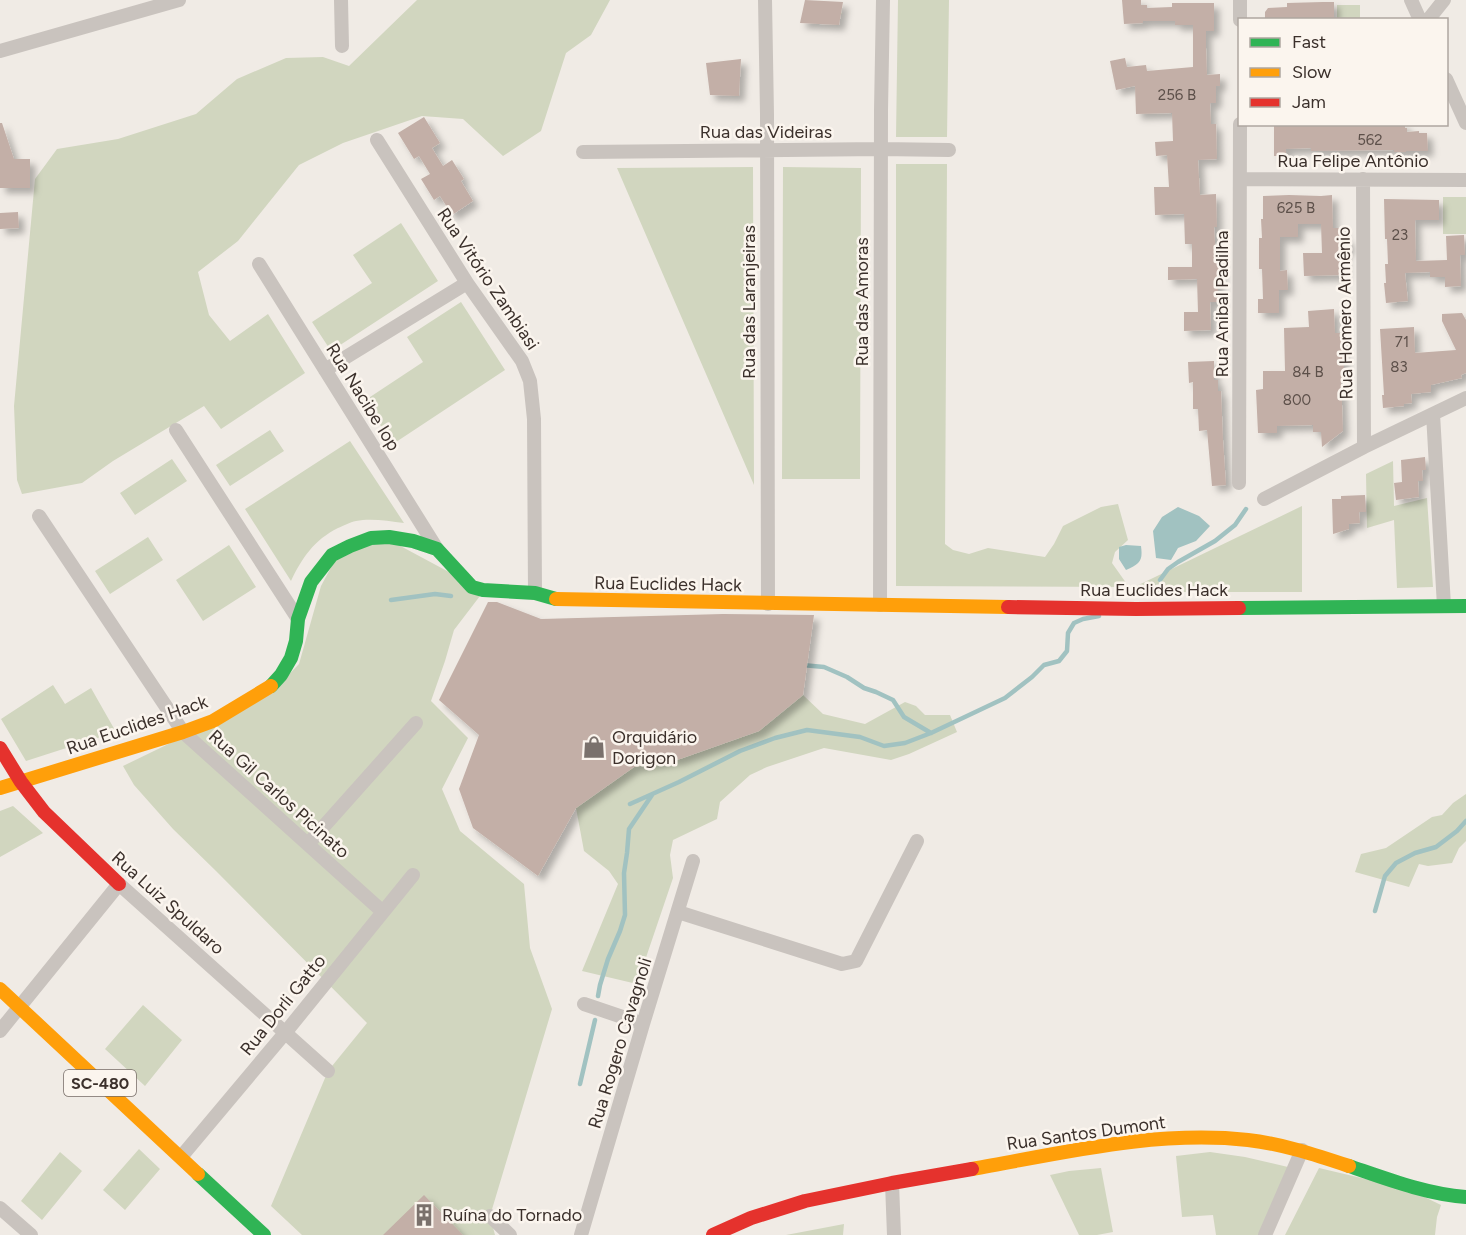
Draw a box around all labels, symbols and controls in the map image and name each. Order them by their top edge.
legend [1238,18,1448,126]
text: Fast [1292,31,1326,53]
text: Slow [1292,61,1331,83]
house number: 256 B [1158,86,1196,104]
text: Jam [1292,91,1326,113]
street label: Rua das Videiras [700,121,832,143]
house number: 562 [1357,131,1383,149]
street label: Rua Felipe Antônio [1277,150,1429,172]
house number: 625 B [1277,199,1315,217]
street label: Rua Vitório Zambiasi [432,204,544,354]
street label: Rua das Laranjeiras [738,225,760,379]
street label: Rua Homero Armênio [1332,226,1358,400]
house number: 23 [1392,226,1408,244]
street label: Rua Anibal Padilha [1211,231,1233,377]
street label: Rua das Amoras [851,237,873,367]
house number: 71 [1395,333,1409,351]
street label: Rua Nacibe Iop [321,339,405,455]
house number: 83 [1390,358,1408,376]
house number: 84 B [1292,363,1324,381]
house number: 800 [1283,391,1311,409]
street label: Rua Euclides Hack [594,572,742,596]
street label: Rua Euclides Hack [1080,579,1228,601]
street label: Rua Euclides Hack [64,690,211,759]
street label: Rua Gil Carlos Picinato [204,725,354,863]
place label: Orquidário Dorigon [612,726,697,769]
shop icon: Orquidário Dorigon [581,734,607,760]
street label: Rua Luiz Spuldaro [107,847,229,959]
street label: Rua Dorli Gatto [236,950,330,1060]
street label: Rua Rogero Cavagnoli [584,955,656,1131]
road number: SC-480 [64,1070,136,1096]
street label: Rua Santos Dumont [1005,1111,1167,1155]
building icon: Ruína do Tornado [411,1202,437,1228]
place label: Ruína do Tornado [442,1204,582,1226]

